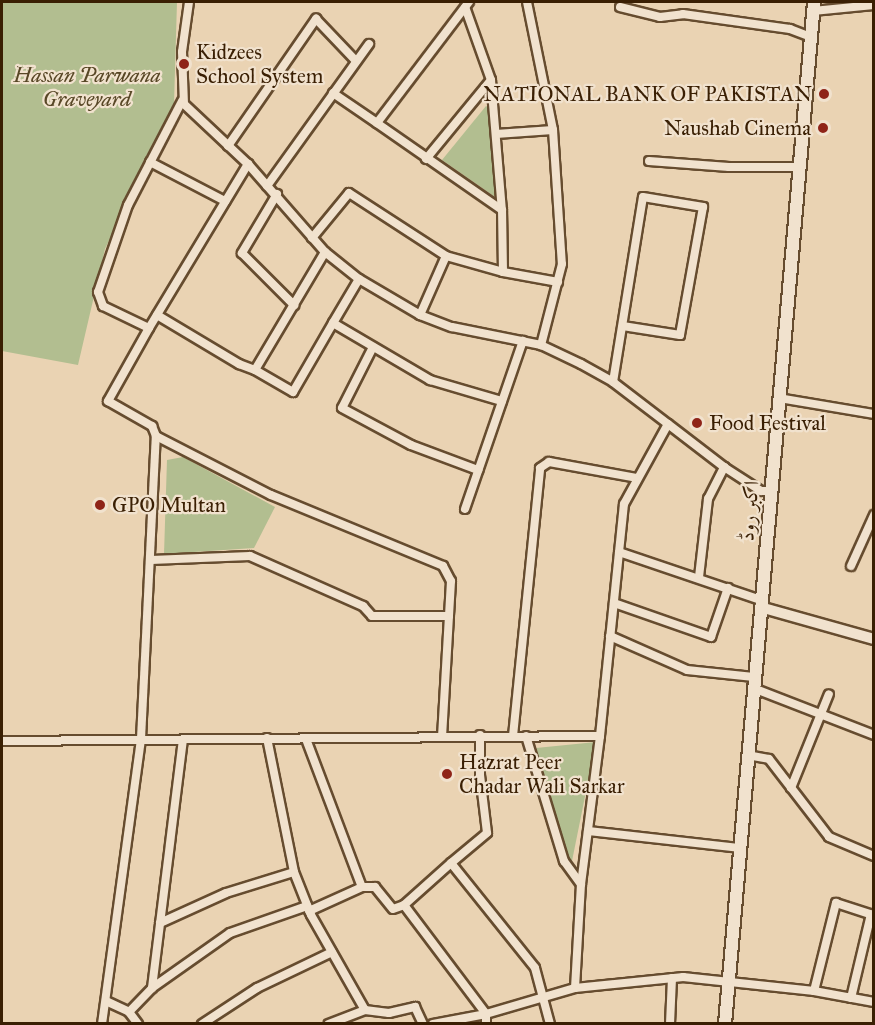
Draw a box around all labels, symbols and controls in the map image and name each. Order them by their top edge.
place label: Kidzees School System [196,39,323,89]
marker: Kidzees School System [177,57,191,71]
park label: Hassan Parwana Graveyard [13,62,161,112]
place label: NATIONAL BANK OF PAKISTAN [483,81,812,107]
marker: NATIONAL BANK OF PAKISTAN [817,87,831,101]
place label: Naushab Cinema [664,115,811,141]
marker: Naushab Cinema [816,121,830,135]
place label: Food Festival [709,410,826,436]
marker: Food Festival [690,416,704,430]
street label: اکبر روڈ [734,480,764,542]
place label: GPO Multan [112,492,226,518]
marker: GPO Multan [93,498,107,512]
place label: Hazrat Peer Chadar Wali Sarkar [459,749,625,799]
marker: Hazrat Peer Chadar Wali Sarkar [440,767,454,781]

